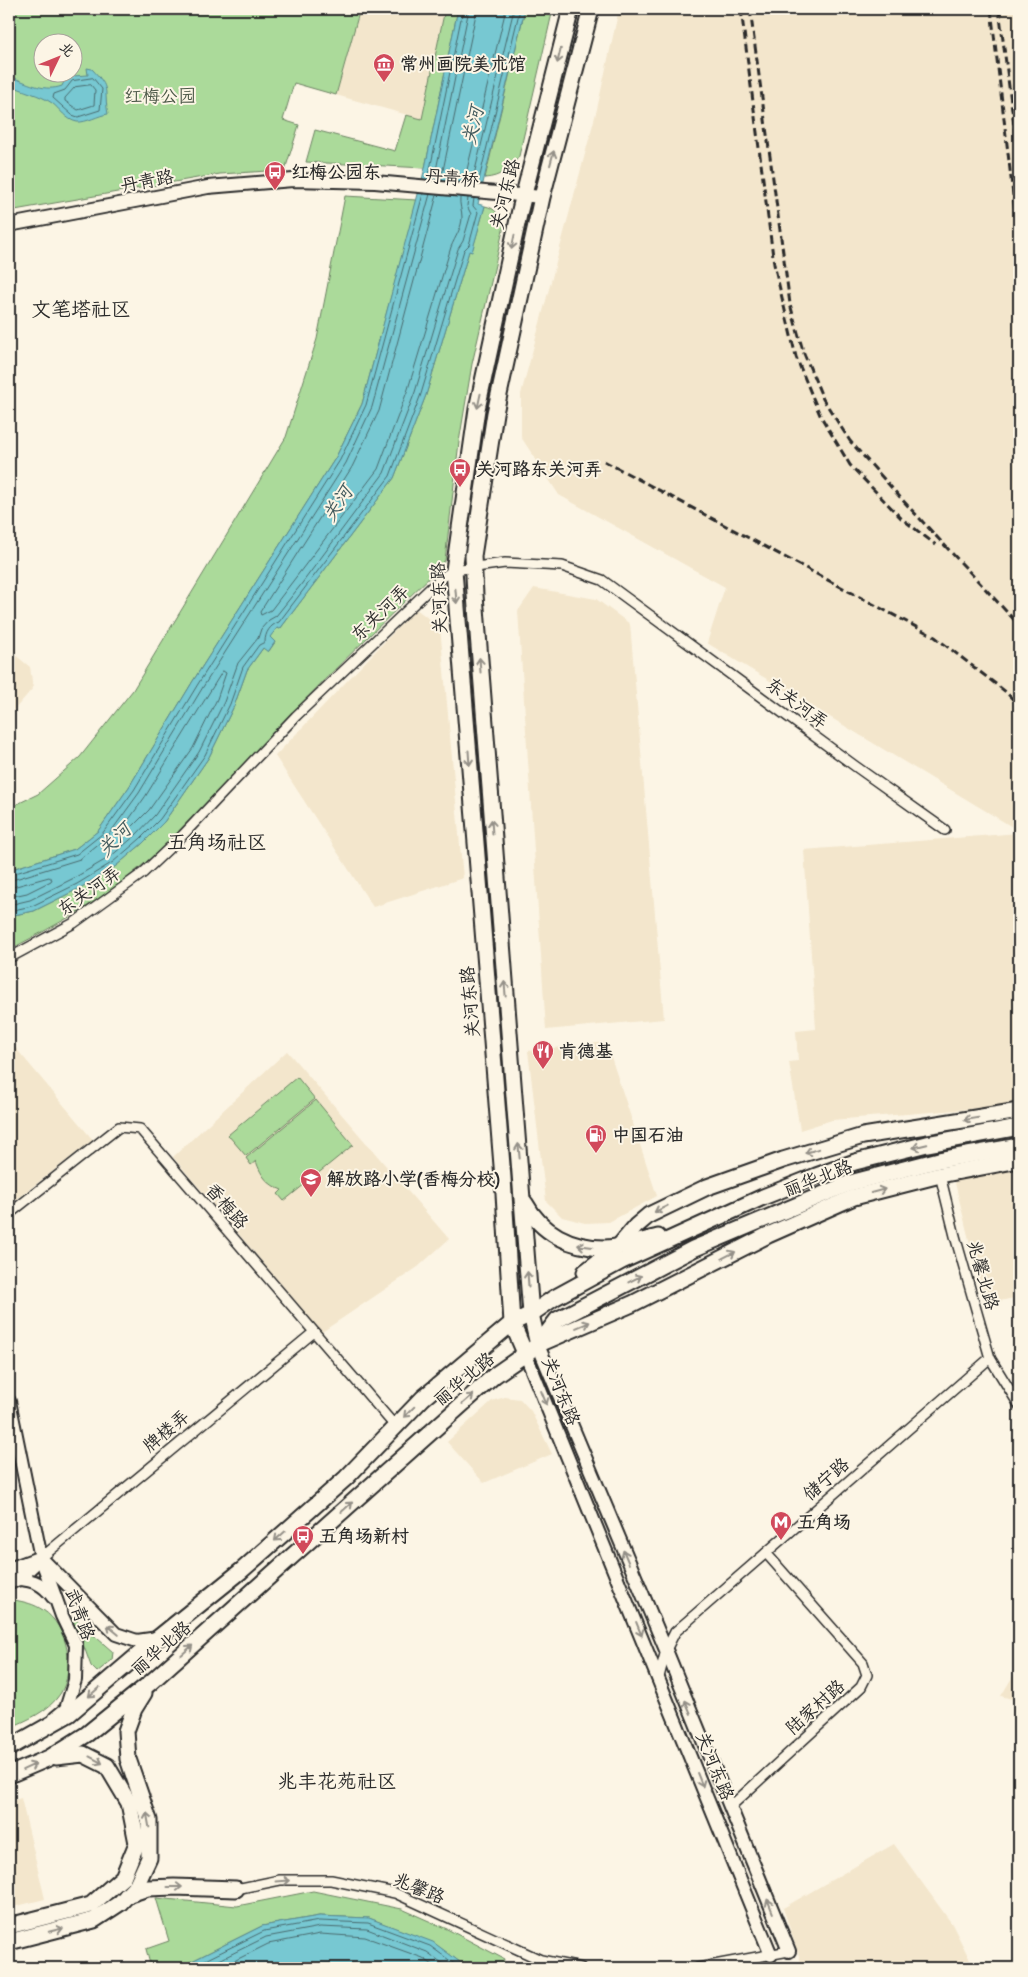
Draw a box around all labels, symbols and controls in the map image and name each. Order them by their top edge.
north arrow [32,32,82,82]
text: 北 [56,38,79,60]
one-way arrow [554,48,563,64]
museum icon: 常州画院美术馆 [372,52,396,83]
place label: 常州画院美术馆 [400,52,526,75]
park label: 红梅公园 [124,84,196,107]
water label: 关河 [456,101,489,146]
one-way arrow [548,150,557,166]
street label: 关河东路 [485,156,524,232]
bus stop icon: 红梅公园东 [263,160,287,191]
place label: 红梅公园东 [291,160,381,183]
street label: 丹青路 [118,164,176,197]
street label: 丹青桥 [424,164,480,191]
one-way arrow [508,234,517,250]
district label: 文笔塔社区 [31,296,131,321]
one-way arrow [474,392,483,408]
bus stop icon: 关河路东关河弄 [448,457,472,488]
place label: 关河路东关河弄 [476,457,602,480]
water label: 关河 [316,478,359,525]
street label: 关河东路 [426,562,451,634]
street label: 东关河弄 [346,579,414,646]
one-way arrow [452,588,461,604]
one-way arrow [475,657,485,673]
street label: 东关河弄 [762,672,833,733]
one-way arrow [464,750,474,766]
water label: 关河 [92,815,138,861]
one-way arrow [488,819,497,835]
district label: 五角场社区 [167,829,267,854]
street label: 东关河弄 [53,861,125,921]
street label: 关河东路 [455,965,484,1039]
one-way arrow [501,981,510,997]
restaurant icon: 肯德基 [531,1039,555,1070]
place label: 肯德基 [559,1039,613,1062]
one-way arrow [964,1115,980,1125]
fuel station icon: 中国石油 [584,1123,608,1154]
place label: 中国石油 [612,1123,684,1146]
one-way arrow [912,1142,928,1151]
one-way arrow [514,1143,524,1159]
one-way arrow [805,1146,821,1156]
street label: 丽华北路 [780,1154,856,1201]
school or university icon: 解放路小学(香梅分校) [299,1167,323,1198]
place label: 解放路小学(香梅分校) [327,1167,500,1190]
street label: 香梅路 [201,1178,254,1234]
one-way arrow [869,1186,885,1195]
one-way arrow [654,1205,669,1215]
street label: 兆馨北路 [963,1237,1004,1313]
one-way arrow [577,1241,593,1251]
one-way arrow [721,1250,736,1259]
one-way arrow [523,1271,533,1287]
one-way arrow [627,1274,642,1284]
one-way arrow [575,1320,590,1329]
street label: 丽华北路 [429,1347,499,1411]
street label: 关河东路 [537,1353,586,1428]
one-way arrow [540,1390,549,1405]
one-way arrow [461,1394,474,1405]
street label: 牌楼弄 [138,1404,194,1457]
one-way arrow [403,1406,415,1418]
street label: 储宁路 [798,1452,854,1505]
one-way arrow [340,1501,353,1513]
metro station icon: 五角场 [769,1510,793,1541]
place label: 五角场 [797,1510,851,1533]
bus stop icon: 五角场新村 [291,1524,315,1555]
place label: 五角场新村 [319,1524,409,1547]
one-way arrow [273,1531,286,1542]
one-way arrow [621,1550,631,1565]
street label: 武青路 [60,1585,101,1643]
street label: 丽华北路 [126,1615,195,1680]
one-way arrow [635,1621,644,1636]
one-way arrow [106,1624,119,1635]
one-way arrow [180,1645,193,1656]
street label: 陆家村路 [780,1674,849,1739]
one-way arrow [88,1686,101,1698]
one-way arrow [682,1700,692,1715]
street label: 关河东路 [691,1728,740,1803]
one-way arrow [88,1756,103,1765]
one-way arrow [21,1762,36,1771]
district label: 兆丰花苑社区 [277,1768,397,1793]
one-way arrow [696,1771,705,1787]
one-way arrow [142,1813,152,1829]
street label: 兆馨路 [390,1867,449,1908]
one-way arrow [274,1876,290,1885]
one-way arrow [166,1882,182,1892]
one-way arrow [765,1899,774,1914]
one-way arrow [47,1925,63,1934]

